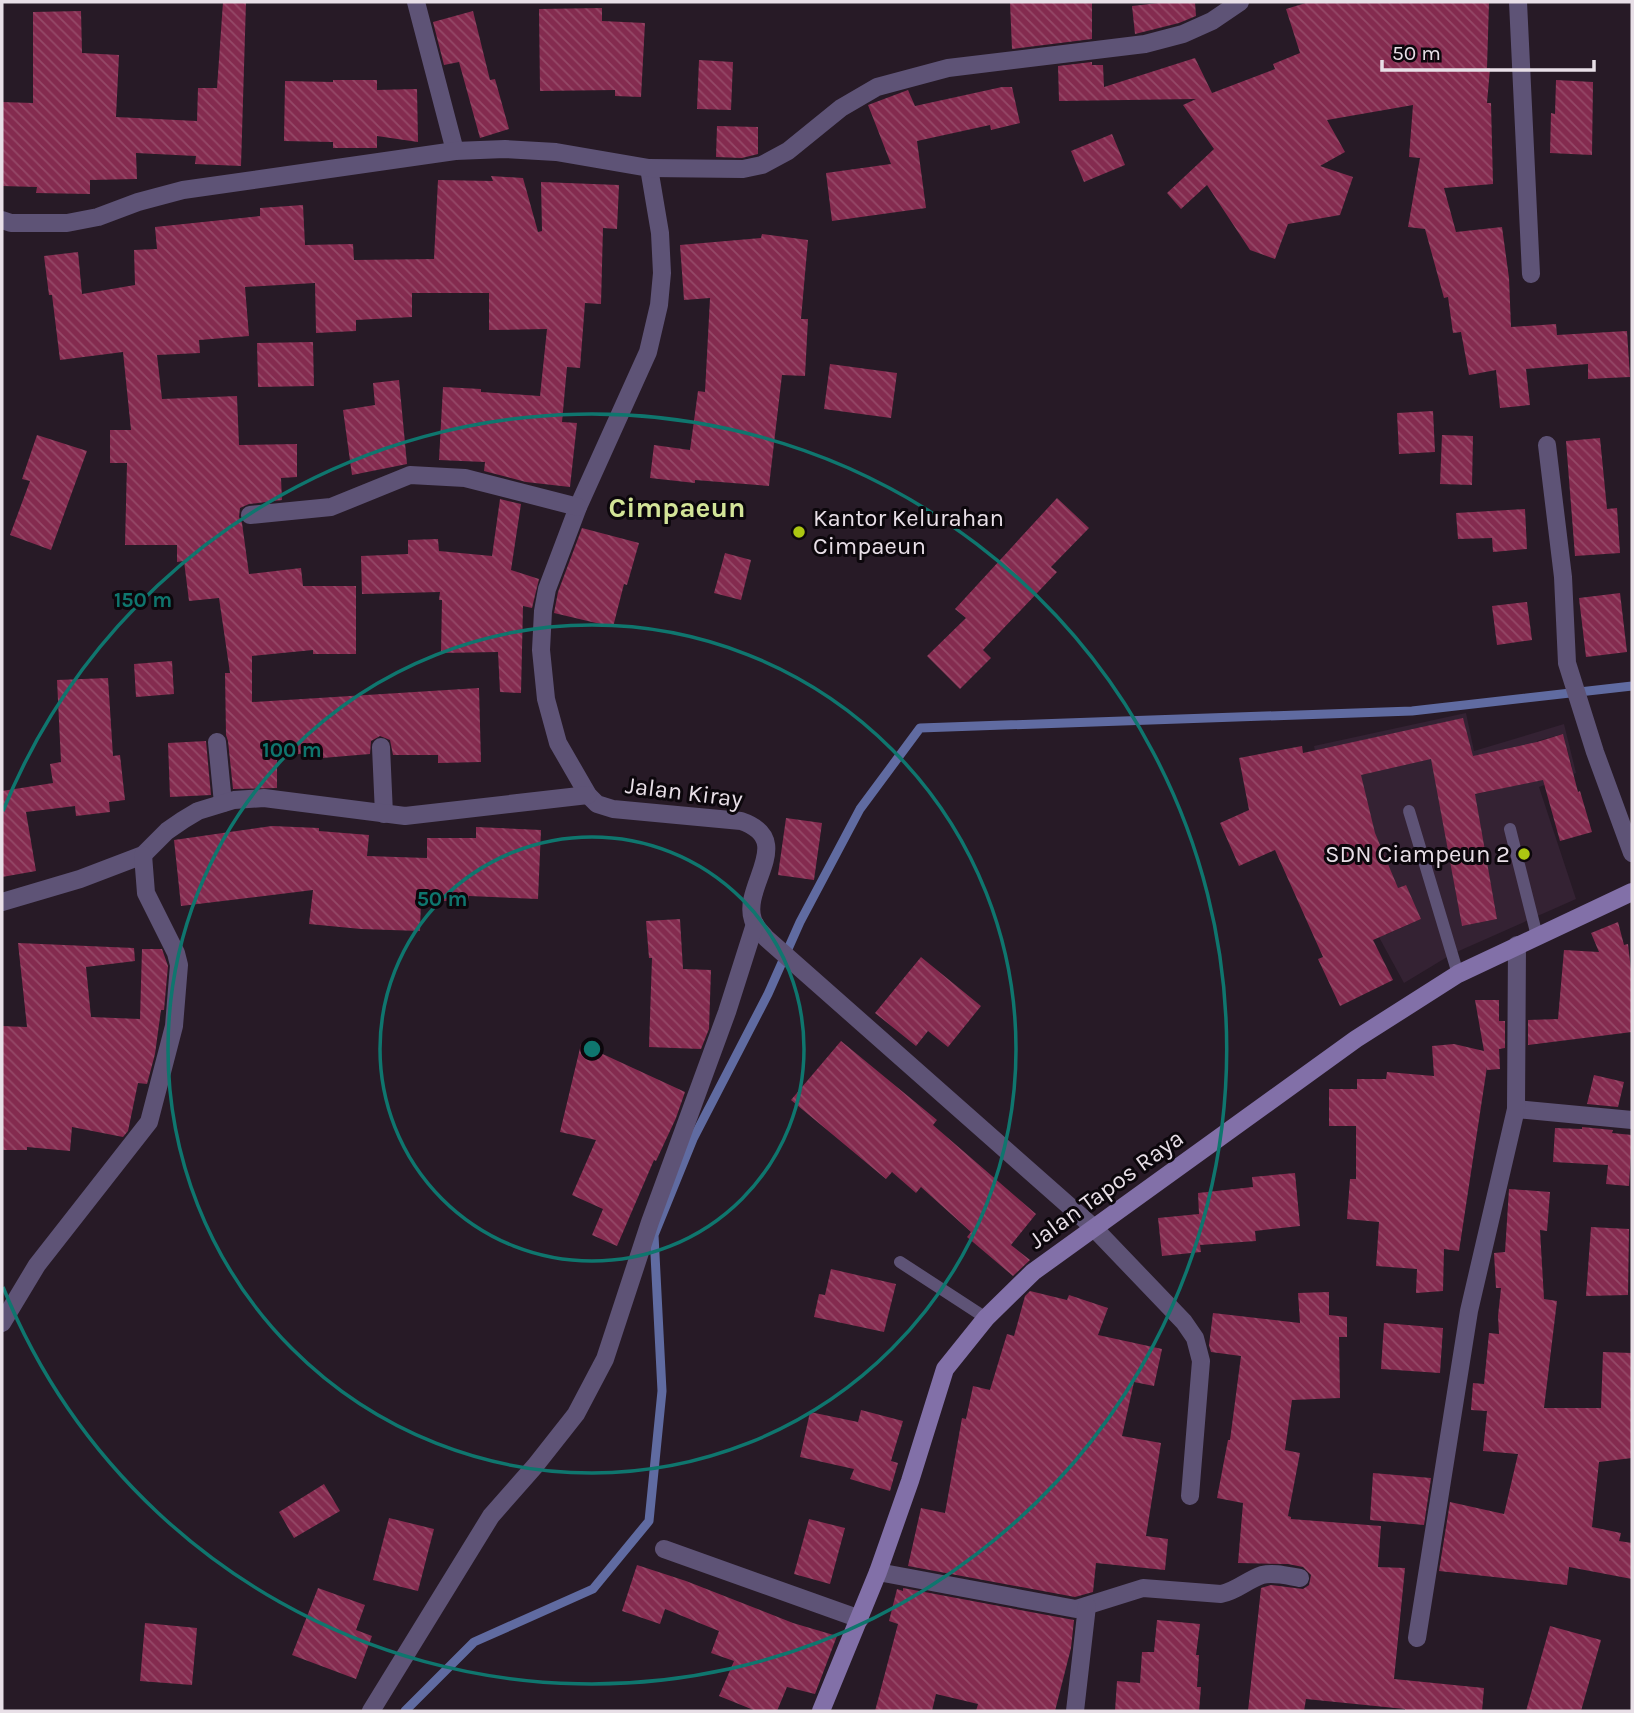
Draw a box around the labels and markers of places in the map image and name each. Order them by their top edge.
place label: Kantor Kelurahan Cimpaeun [813,504,1004,560]
marker: Kantor Kelurahan Cimpaeun [791,524,807,540]
place label: SDN Ciampeun 2 [1325,840,1510,868]
marker: SDN Ciampeun 2 [1516,846,1532,862]
centre of rings [580,1037,604,1061]

